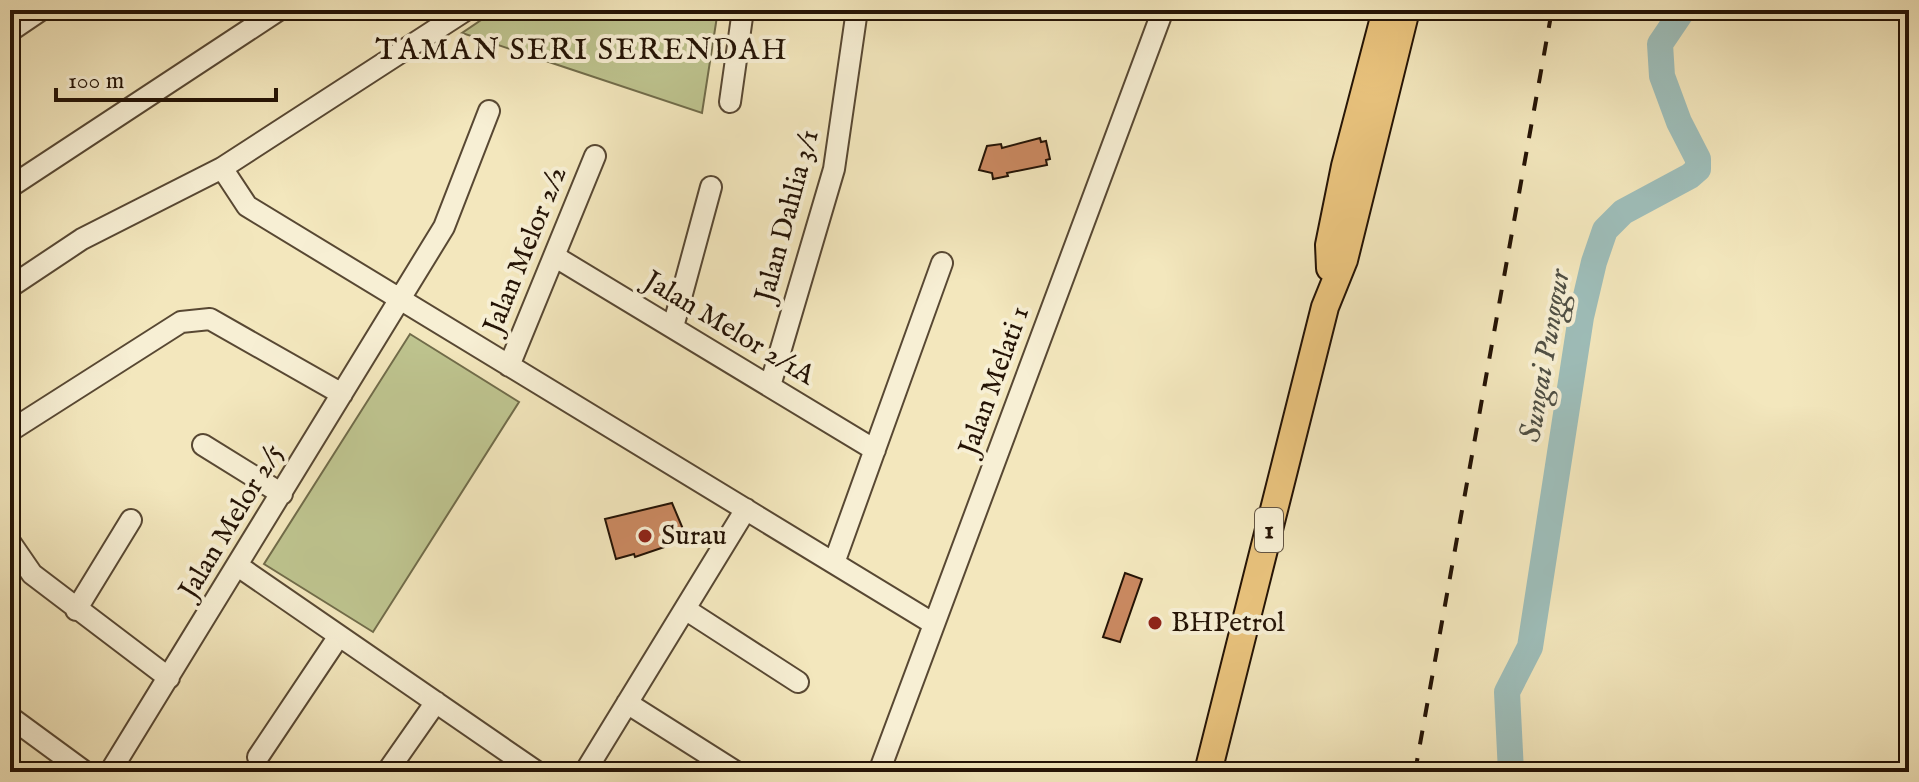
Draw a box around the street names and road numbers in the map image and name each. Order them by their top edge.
street label: Jalan Dahlia 3/1 [747,126,828,309]
street label: Jalan Melor 2/2 [475,161,575,341]
street label: Jalan Melor 2/1A [634,263,822,394]
street label: Jalan Melati 1 [951,302,1038,463]
street label: Jalan Melor 2/5 [171,438,292,608]
road number: 1 [1255,508,1283,552]

